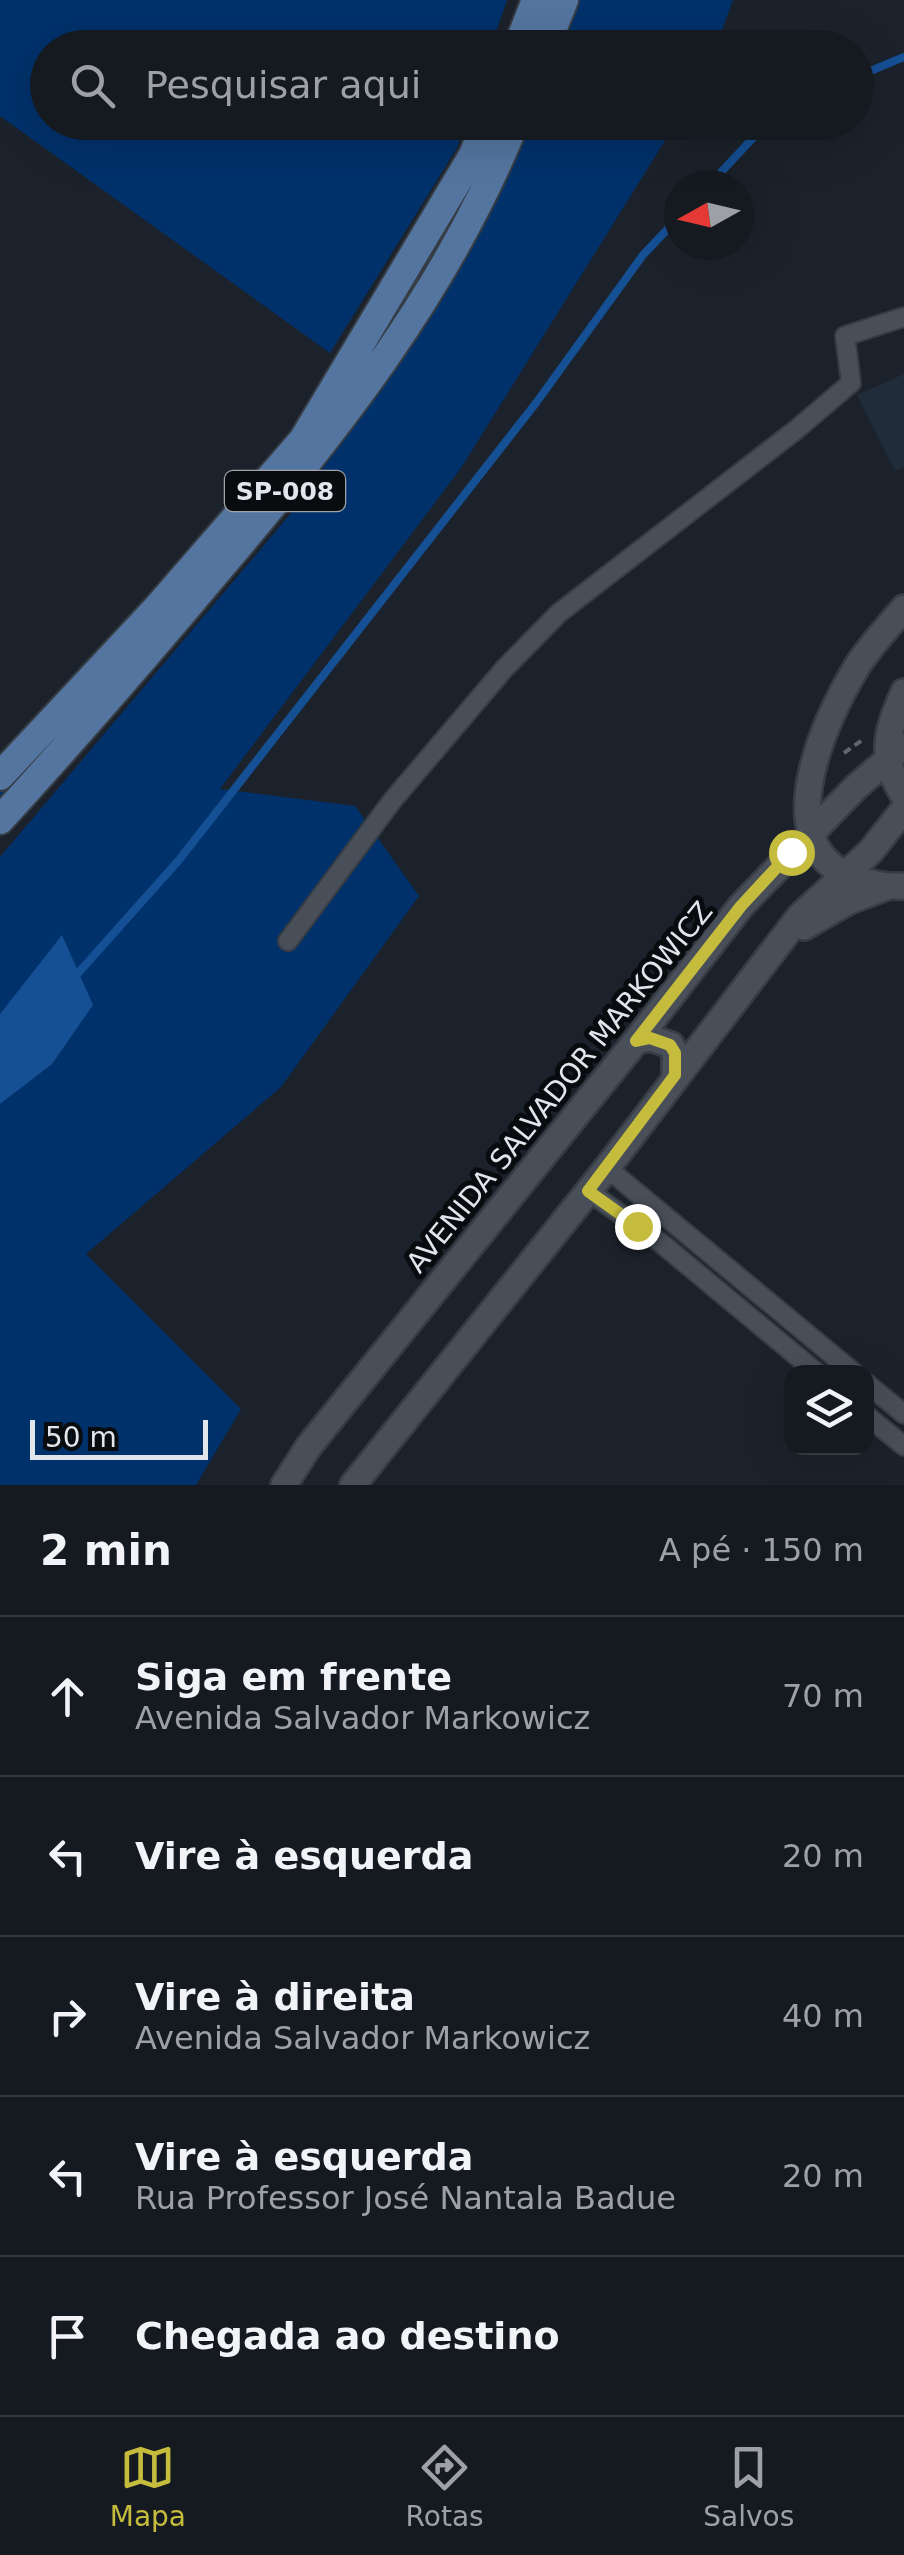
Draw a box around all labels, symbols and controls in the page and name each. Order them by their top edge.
search box [30,30,874,140]
icon: search [65,58,120,113]
text: Pesquisar aqui [145,63,421,107]
north arrow [664,170,754,260]
road number: SP-008 [225,471,345,511]
route start [769,830,815,876]
street label: AVENIDA SALVADOR MARKOWICZ [400,895,719,1279]
route end [615,1204,661,1250]
map controls [784,1365,874,1455]
button: layers [784,1365,874,1455]
scale bar [30,1415,208,1460]
text: 50 m [45,1421,117,1454]
text: 2 min [40,1526,172,1575]
text: A pé · 150 m [659,1531,864,1569]
text: Siga em frente [135,1655,452,1699]
icon: ahead [40,1669,95,1724]
text: 70 m [782,1677,864,1715]
text: Avenida Salvador Markowicz [135,1699,590,1737]
icon: left [40,1829,95,1884]
text: Vire à esquerda [135,1834,473,1878]
text: 20 m [782,1837,864,1875]
text: Vire à direita [135,1975,415,2019]
icon: right [40,1989,95,2044]
text: 40 m [782,1997,864,2035]
text: Avenida Salvador Markowicz [135,2019,590,2057]
text: Vire à esquerda [135,2135,473,2179]
icon: left [40,2149,95,2204]
text: 20 m [782,2157,864,2195]
text: Rua Professor José Nantala Badue [135,2179,676,2217]
icon: arrive [40,2309,95,2364]
text: Chegada ao destino [135,2314,560,2358]
tab: Mapa [110,2440,186,2533]
tab: Rotas [406,2440,484,2533]
tab: Salvos [703,2440,794,2533]

